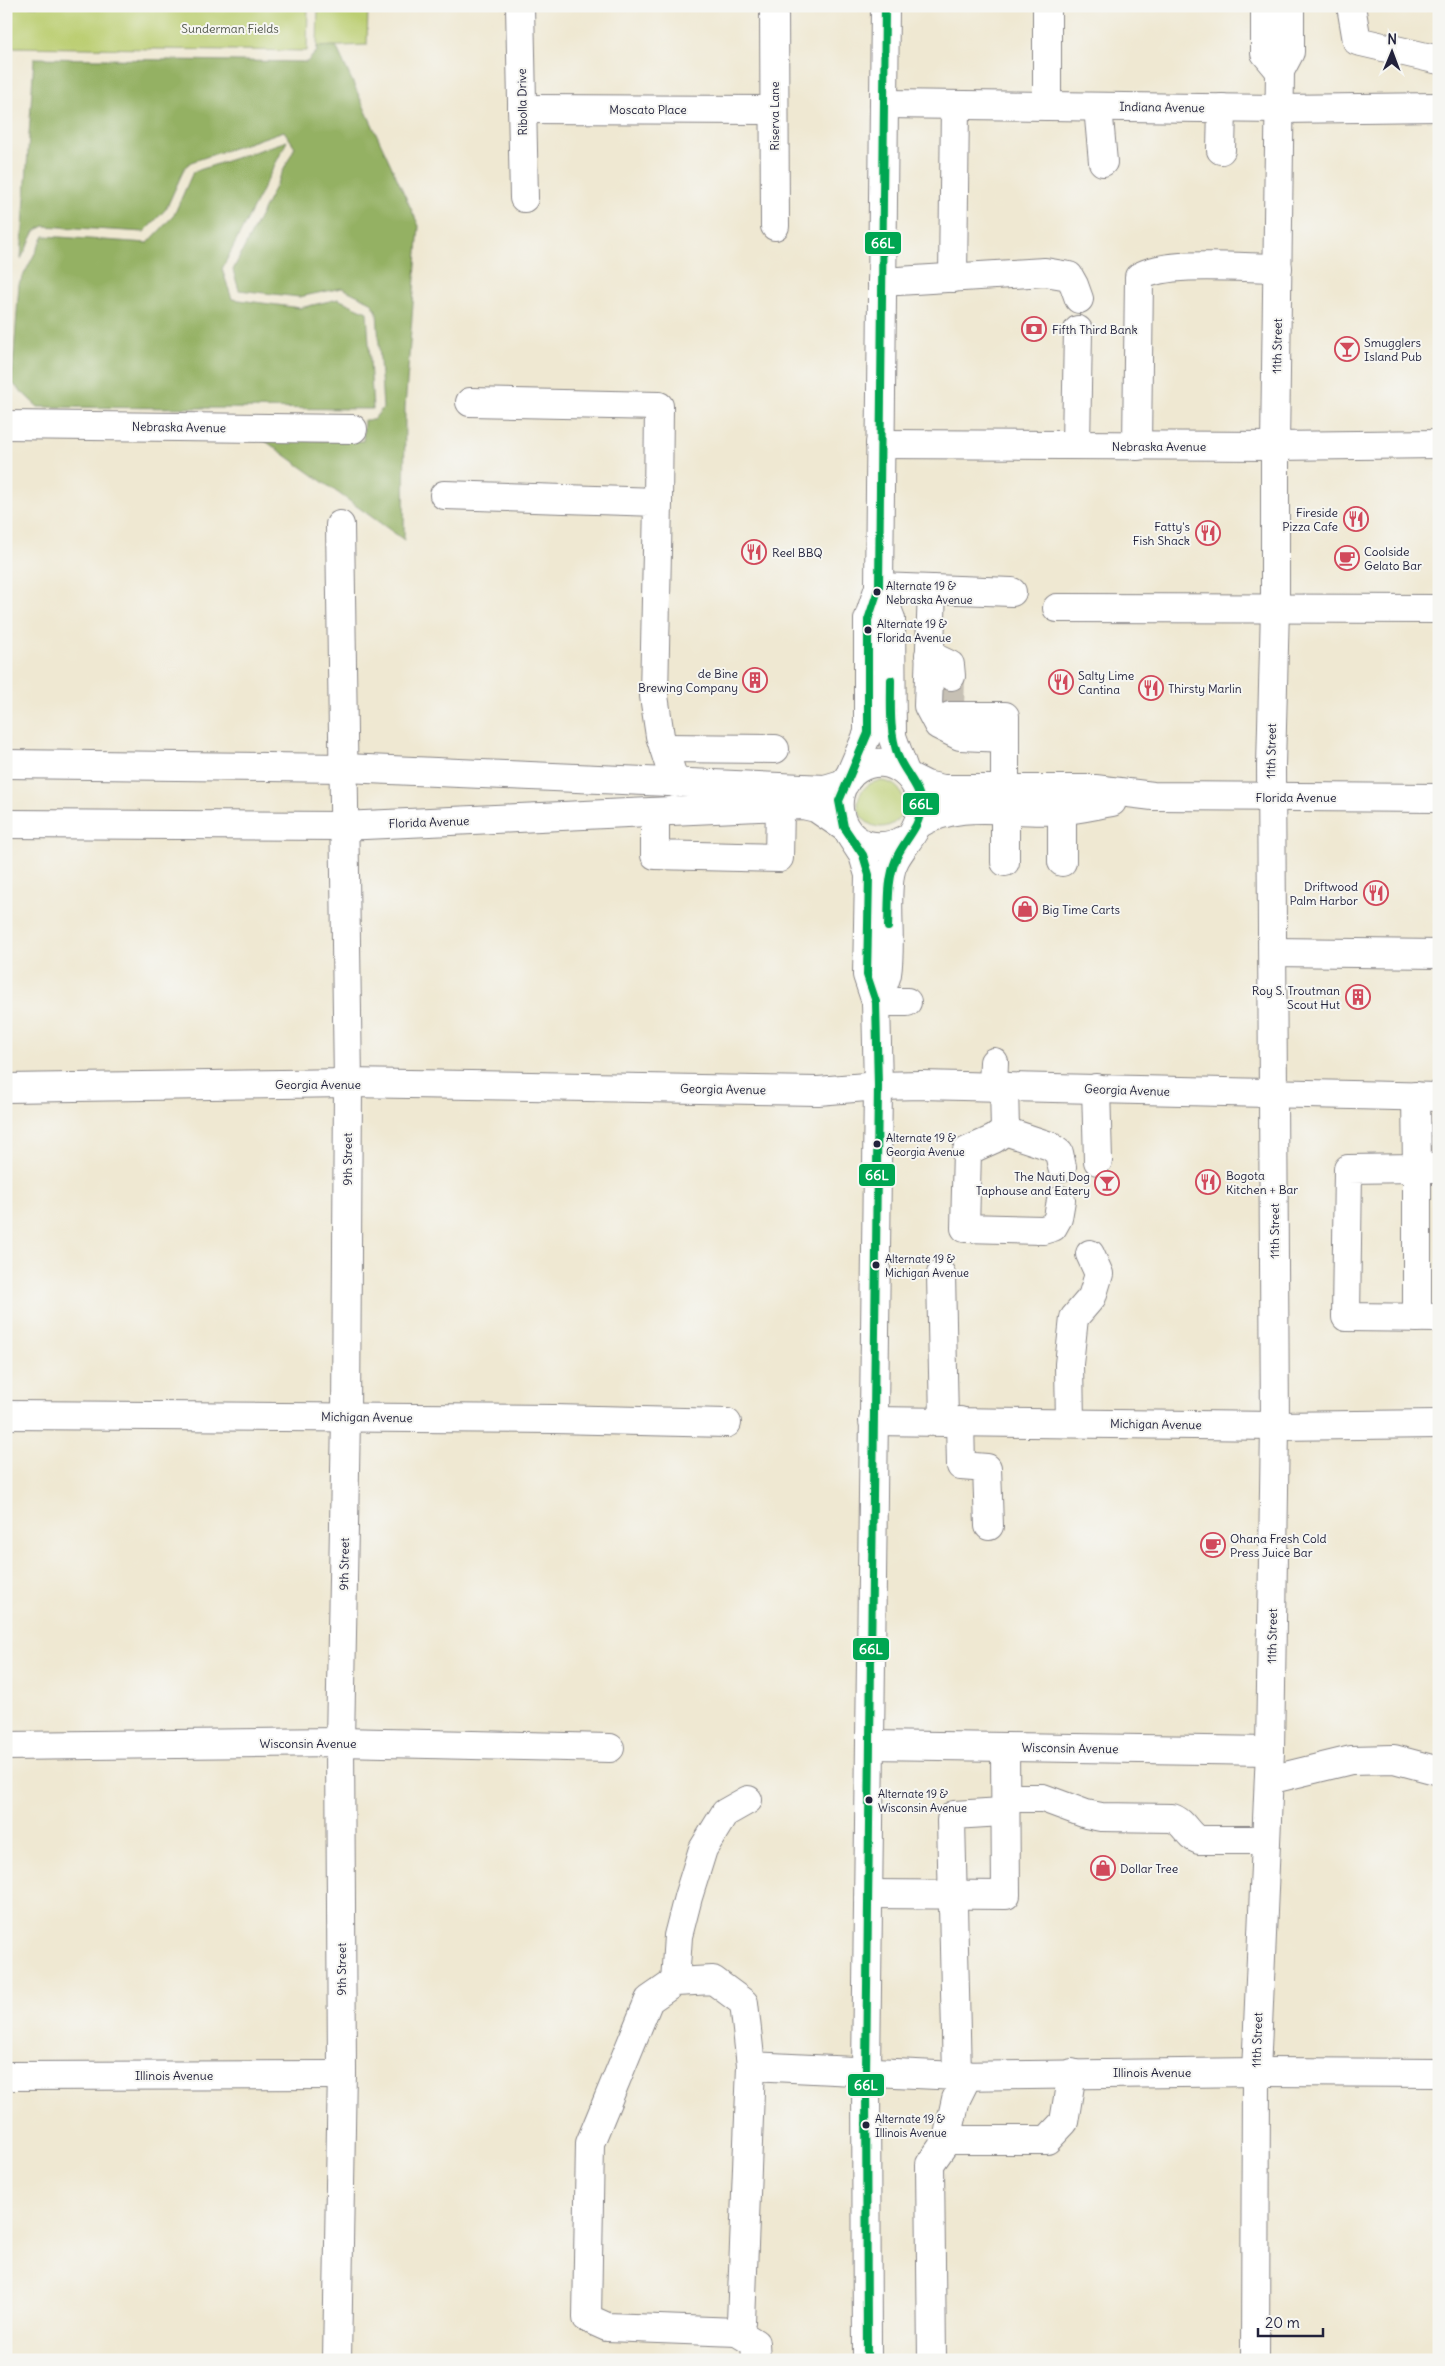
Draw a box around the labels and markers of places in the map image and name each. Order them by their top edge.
bank icon: Fifth Third Bank [1021,316,1047,342]
place label: Fifth Third Bank [1052,322,1138,337]
place label: Smugglers Island Pub [1364,335,1422,364]
bar icon: Smugglers Island Pub [1334,336,1360,362]
place label: Fireside Pizza Cafe [1282,505,1338,534]
restaurant icon: Fireside Pizza Cafe [1343,506,1369,532]
place label: Fatty's Fish Shack [1133,519,1190,548]
restaurant icon: Fatty's Fish Shack [1195,520,1221,546]
restaurant icon: Reel BBQ [741,539,767,565]
place label: Coolside Gelato Bar [1364,544,1422,573]
place label: Reel BBQ [772,545,823,560]
cafe icon: Coolside Gelato Bar [1334,545,1360,571]
place label: Alternate 19 & Nebraska Avenue [886,579,973,607]
marker: Alternate 19 & Nebraska Avenue [872,587,882,597]
place label: Alternate 19 & Florida Avenue [877,617,951,645]
marker: Alternate 19 & Florida Avenue [863,625,873,635]
place label: de Bine Brewing Company [638,666,738,695]
building icon: de Bine Brewing Company [742,667,768,693]
place label: Salty Lime Cantina [1078,668,1134,697]
restaurant icon: Salty Lime Cantina [1048,669,1074,695]
restaurant icon: Thirsty Marlin [1138,675,1164,701]
place label: Thirsty Marlin [1168,681,1242,696]
place label: Driftwood Palm Harbor [1290,879,1358,908]
restaurant icon: Driftwood Palm Harbor [1363,880,1389,906]
shop icon: Big Time Carts [1012,896,1038,922]
place label: Big Time Carts [1042,902,1120,917]
place label: Roy S. Troutman Scout Hut [1252,983,1340,1012]
building icon: Roy S. Troutman Scout Hut [1345,984,1371,1010]
place label: Alternate 19 & Georgia Avenue [886,1131,965,1159]
marker: Alternate 19 & Georgia Avenue [872,1139,882,1149]
place label: Bogota Kitchen + Bar [1226,1168,1298,1197]
place label: The Nauti Dog Taphouse and Eatery [976,1169,1090,1198]
restaurant icon: Bogota Kitchen + Bar [1195,1169,1221,1195]
bar icon: The Nauti Dog Taphouse and Eatery [1094,1170,1120,1196]
place label: Alternate 19 & Michigan Avenue [885,1252,969,1280]
marker: Alternate 19 & Michigan Avenue [871,1260,881,1270]
place label: Ohana Fresh Cold Press Juice Bar [1230,1531,1327,1560]
cafe icon: Ohana Fresh Cold Press Juice Bar [1200,1532,1226,1558]
place label: Alternate 19 & Wisconsin Avenue [878,1787,967,1815]
marker: Alternate 19 & Wisconsin Avenue [864,1795,874,1805]
shop icon: Dollar Tree [1090,1855,1116,1881]
place label: Dollar Tree [1120,1861,1178,1876]
place label: Alternate 19 & Illinois Avenue [875,2112,947,2140]
marker: Alternate 19 & Illinois Avenue [861,2120,871,2130]

